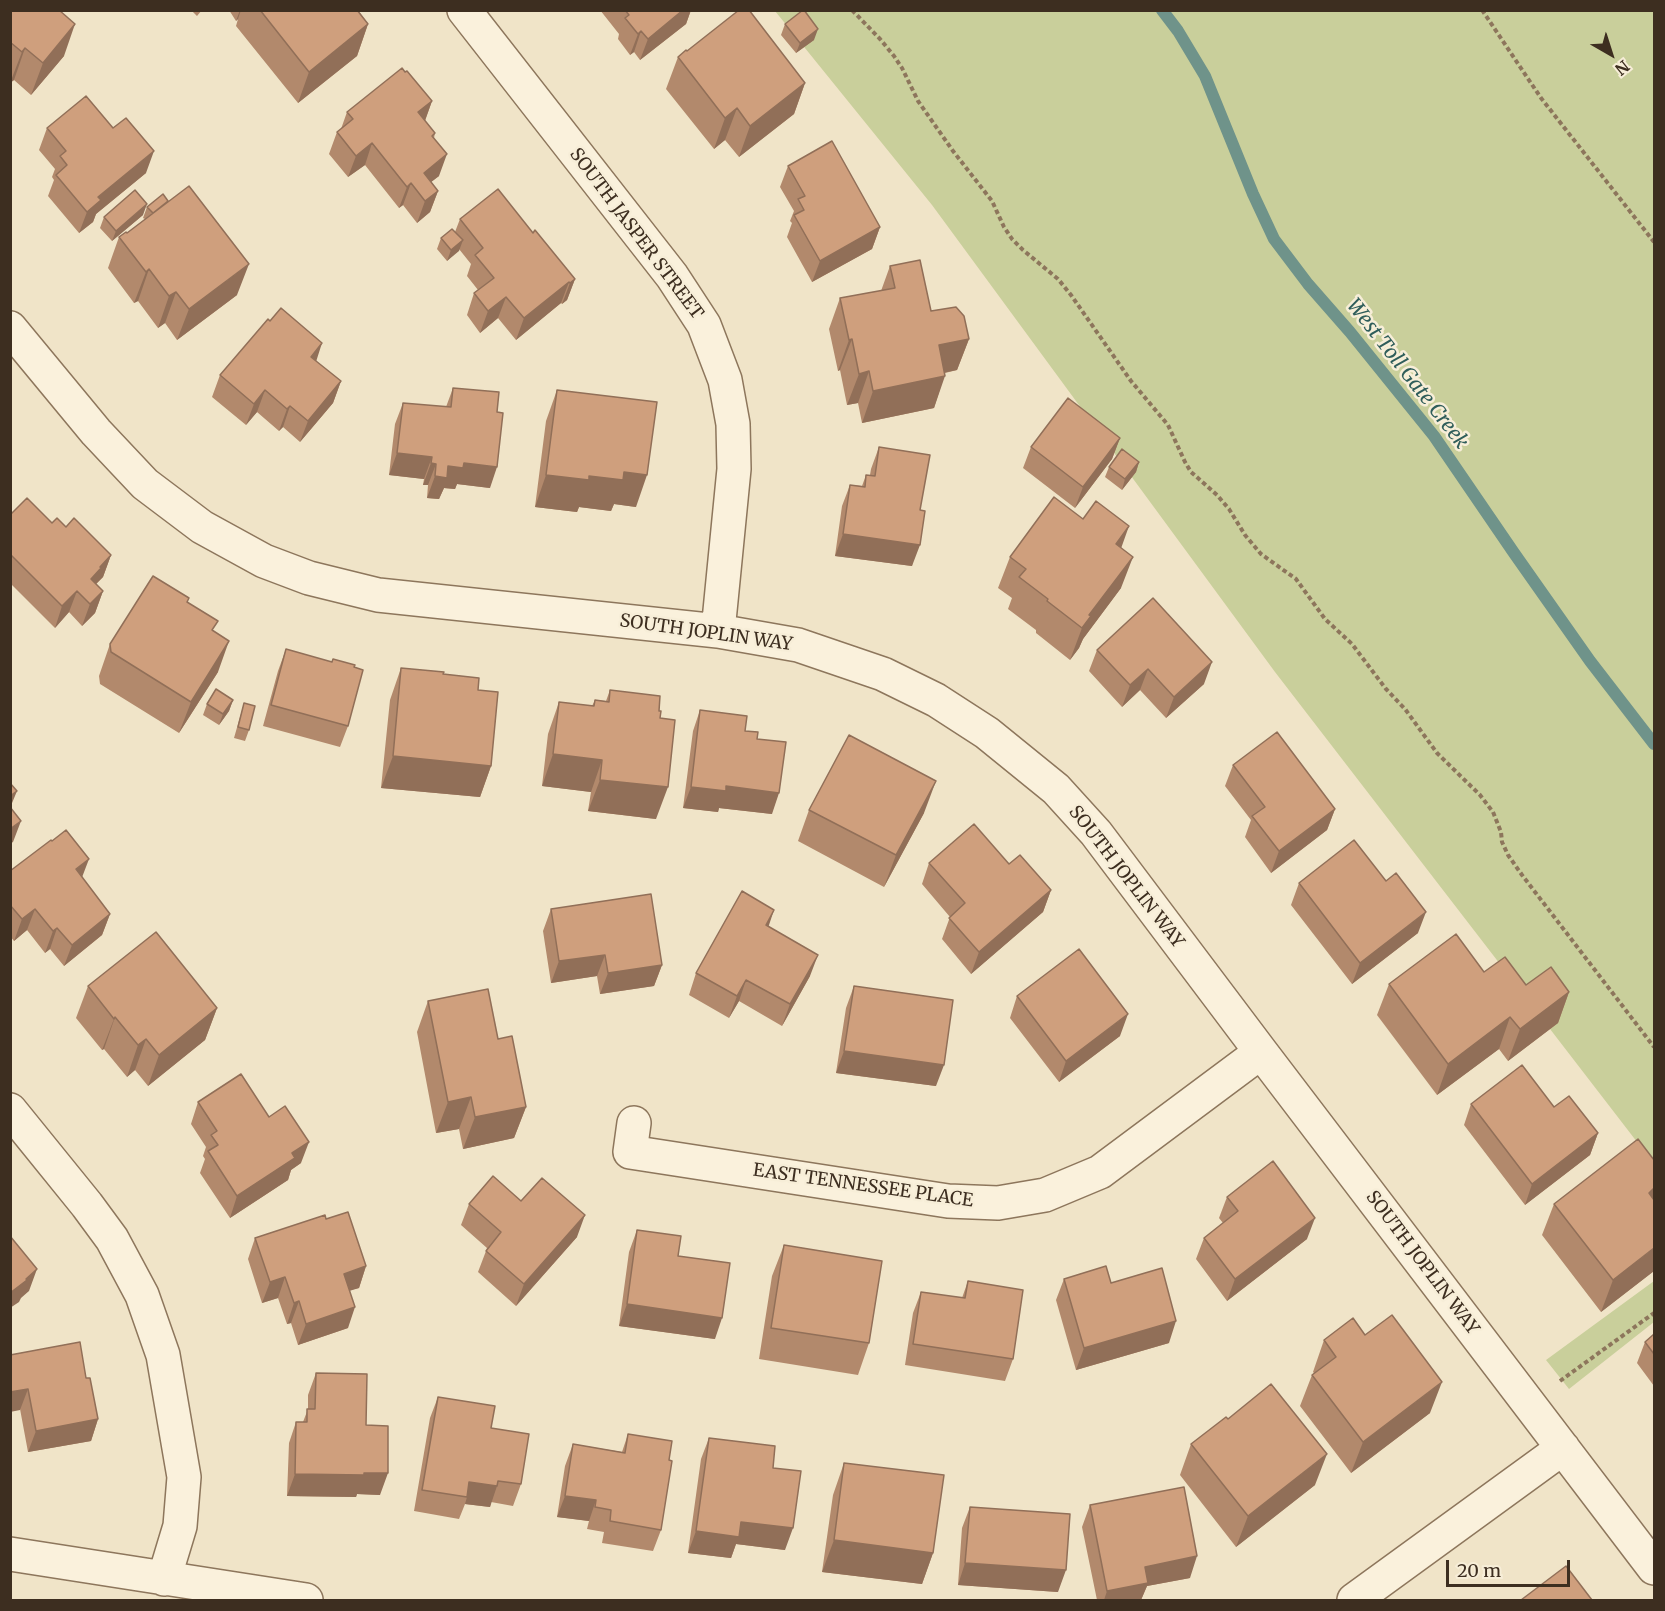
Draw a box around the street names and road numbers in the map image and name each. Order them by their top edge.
street label: SOUTH JASPER STREET [565,144,707,324]
street label: SOUTH JOPLIN WAY [618,610,794,656]
street label: SOUTH JOPLIN WAY [1064,802,1188,952]
street label: EAST TENNESSEE PLACE [752,1160,974,1212]
street label: SOUTH JOPLIN WAY [1361,1187,1483,1339]

